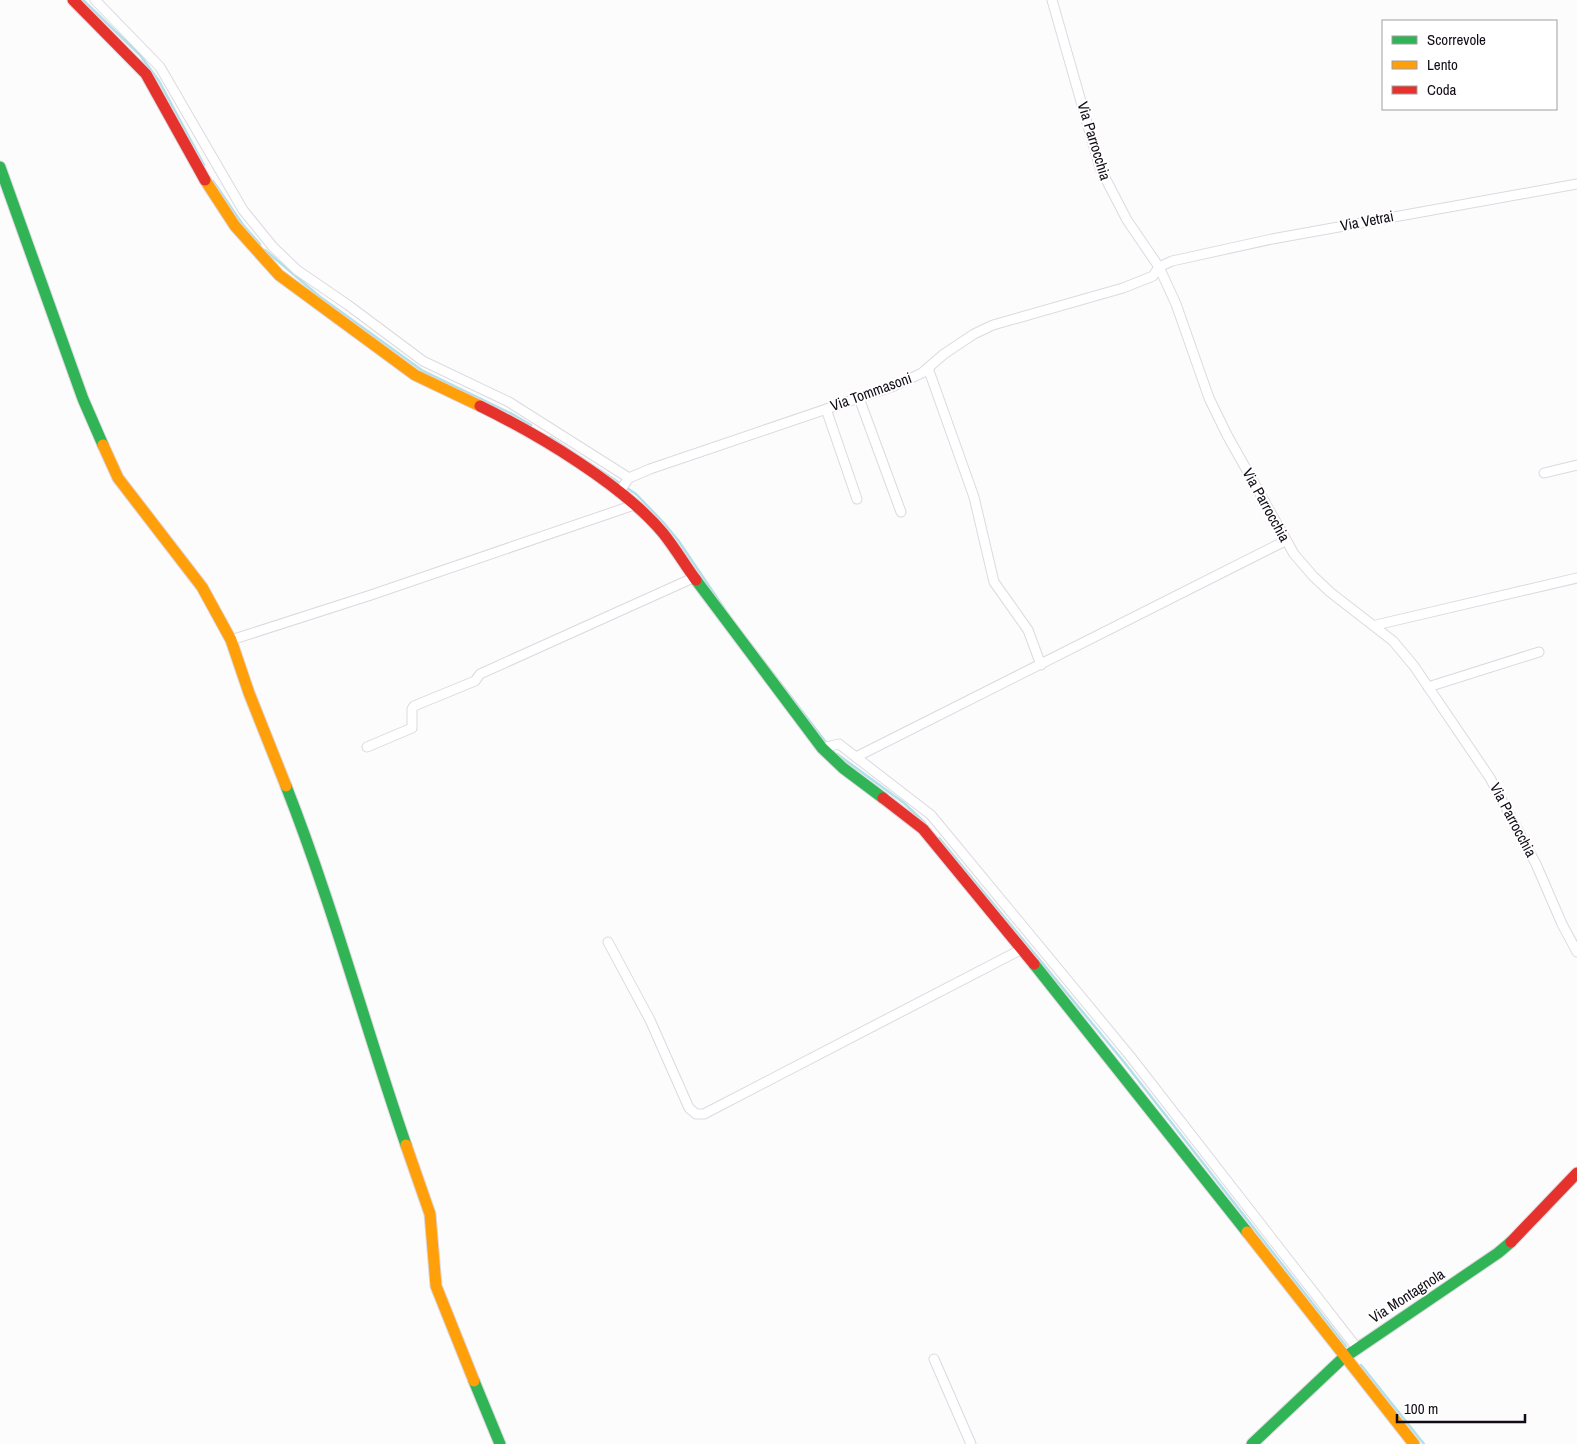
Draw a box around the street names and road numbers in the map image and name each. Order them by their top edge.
street label: Via Parrocchia [1073,99,1116,183]
street label: Via Vetrai [1338,205,1395,236]
street label: Via Tommasoni [827,367,914,416]
street label: Via Parrocchia [1238,464,1295,545]
street label: Via Parrocchia [1485,779,1542,861]
street label: Via Montagnola [1365,1263,1449,1328]

